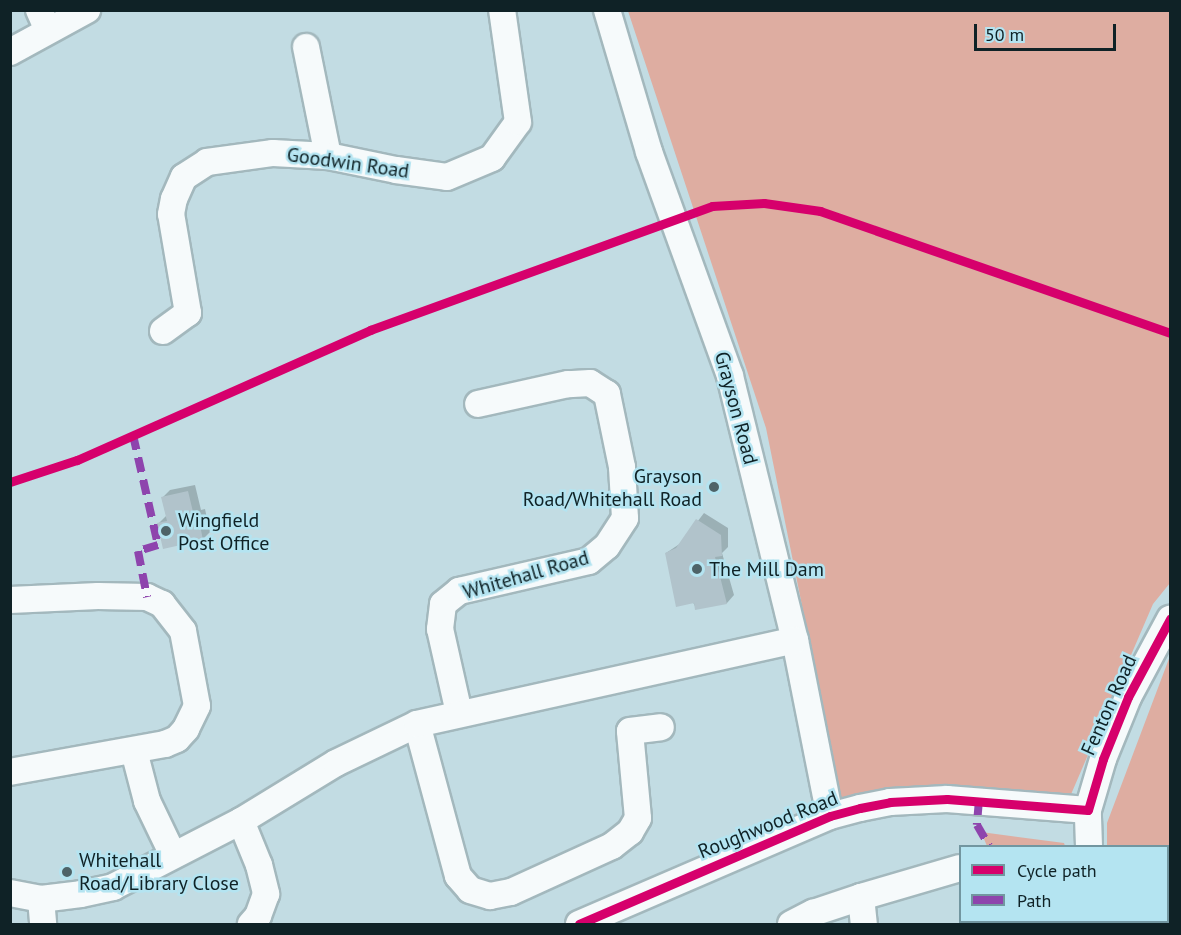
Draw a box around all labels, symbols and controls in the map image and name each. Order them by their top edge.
scale bar [977,12,1120,50]
text: 50 m [985,23,1024,46]
street label: Goodwin Road [285,143,411,183]
street label: Grayson Road [709,349,763,467]
place label: Grayson Road/Whitehall Road [523,464,702,511]
marker: Grayson Road/Whitehall Road [707,480,721,494]
place label: Wingfield Post Office [178,508,269,555]
marker: Wingfield Post Office [159,524,173,538]
street label: Whitehall Road [460,546,592,604]
place label: The Mill Dam [709,557,824,581]
marker: The Mill Dam [690,562,704,576]
street label: Fenton Road [1076,651,1142,759]
street label: Roughwood Road [695,786,841,864]
legend [959,845,1169,923]
place label: Whitehall Road/Library Close [79,849,240,896]
text: Cycle path [1017,859,1097,882]
marker: Whitehall Road/Library Close [60,865,74,879]
text: Path [1017,889,1051,912]

